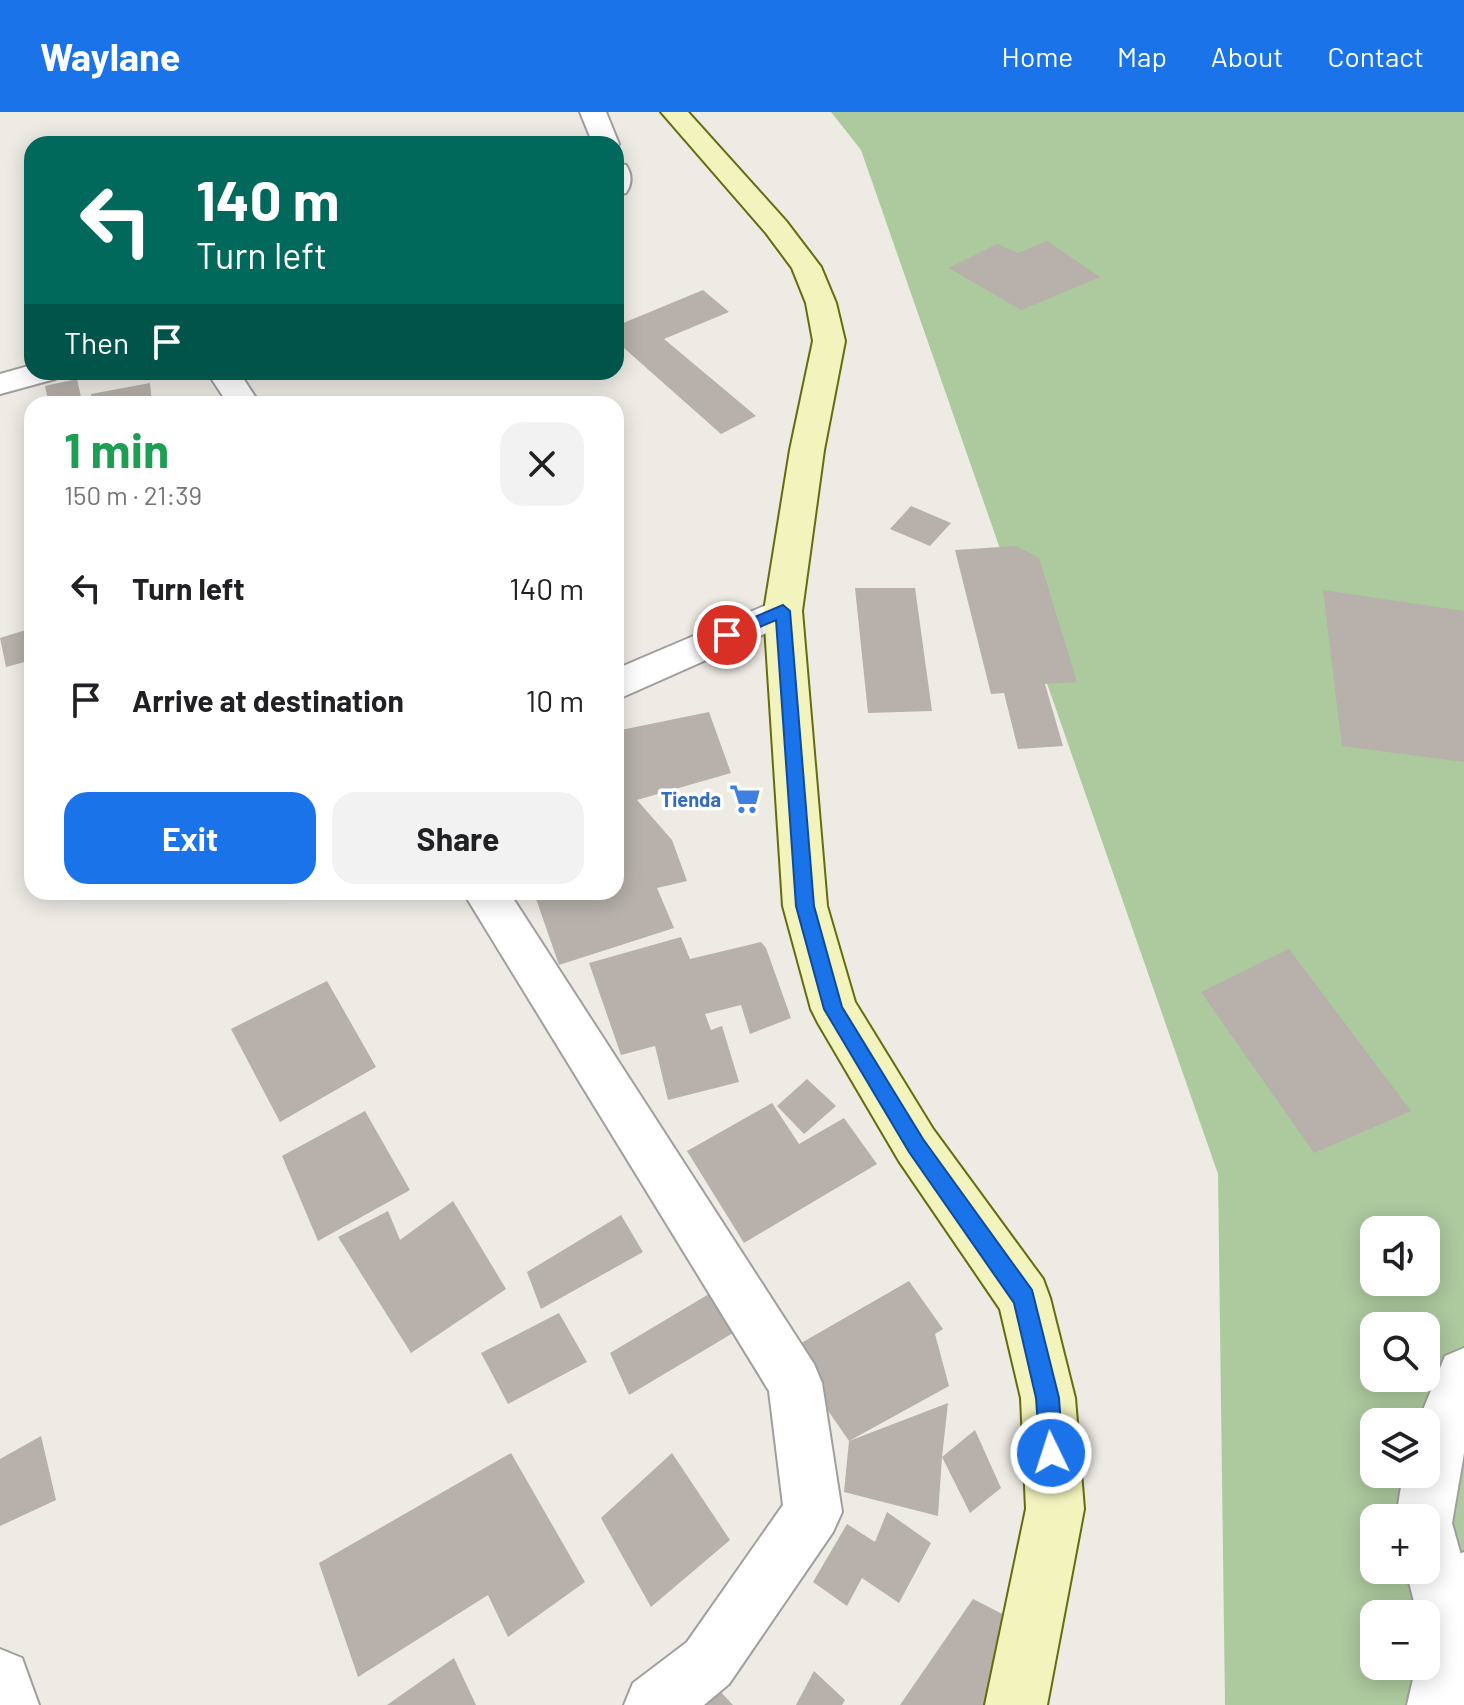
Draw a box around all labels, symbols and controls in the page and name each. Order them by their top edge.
text: Waylane [40,33,181,79]
text: Home [1002,39,1073,73]
text: Map [1117,39,1167,73]
text: About [1211,39,1283,73]
text: Contact [1327,39,1424,73]
text: 140 m [196,165,340,232]
icon: left [64,168,168,272]
text: Turn left [196,233,327,276]
icon: arrive [145,320,189,364]
text: Then [64,324,129,360]
text: 1 min [64,420,169,478]
button: close [500,422,584,506]
text: 150 m · 21:39 [64,479,202,510]
icon: left [64,566,108,610]
text: Turn left [132,570,245,606]
text: 140 m [509,570,584,606]
pin [693,601,761,669]
icon: arrive [705,613,749,657]
icon: arrive [64,678,108,722]
text: Arrive at destination [132,682,404,718]
text: 10 m [526,682,584,718]
supermarket icon: Tienda [728,782,762,816]
place label: Tienda [661,787,721,811]
button: Exit [64,792,316,884]
button: Share [332,792,584,884]
map controls [1360,1216,1440,1680]
button: sound [1360,1216,1440,1296]
button: search [1360,1312,1440,1392]
button: layers [1360,1408,1440,1488]
position arrow [1009,1411,1093,1495]
button: + [1360,1504,1440,1584]
button: − [1360,1600,1440,1680]

